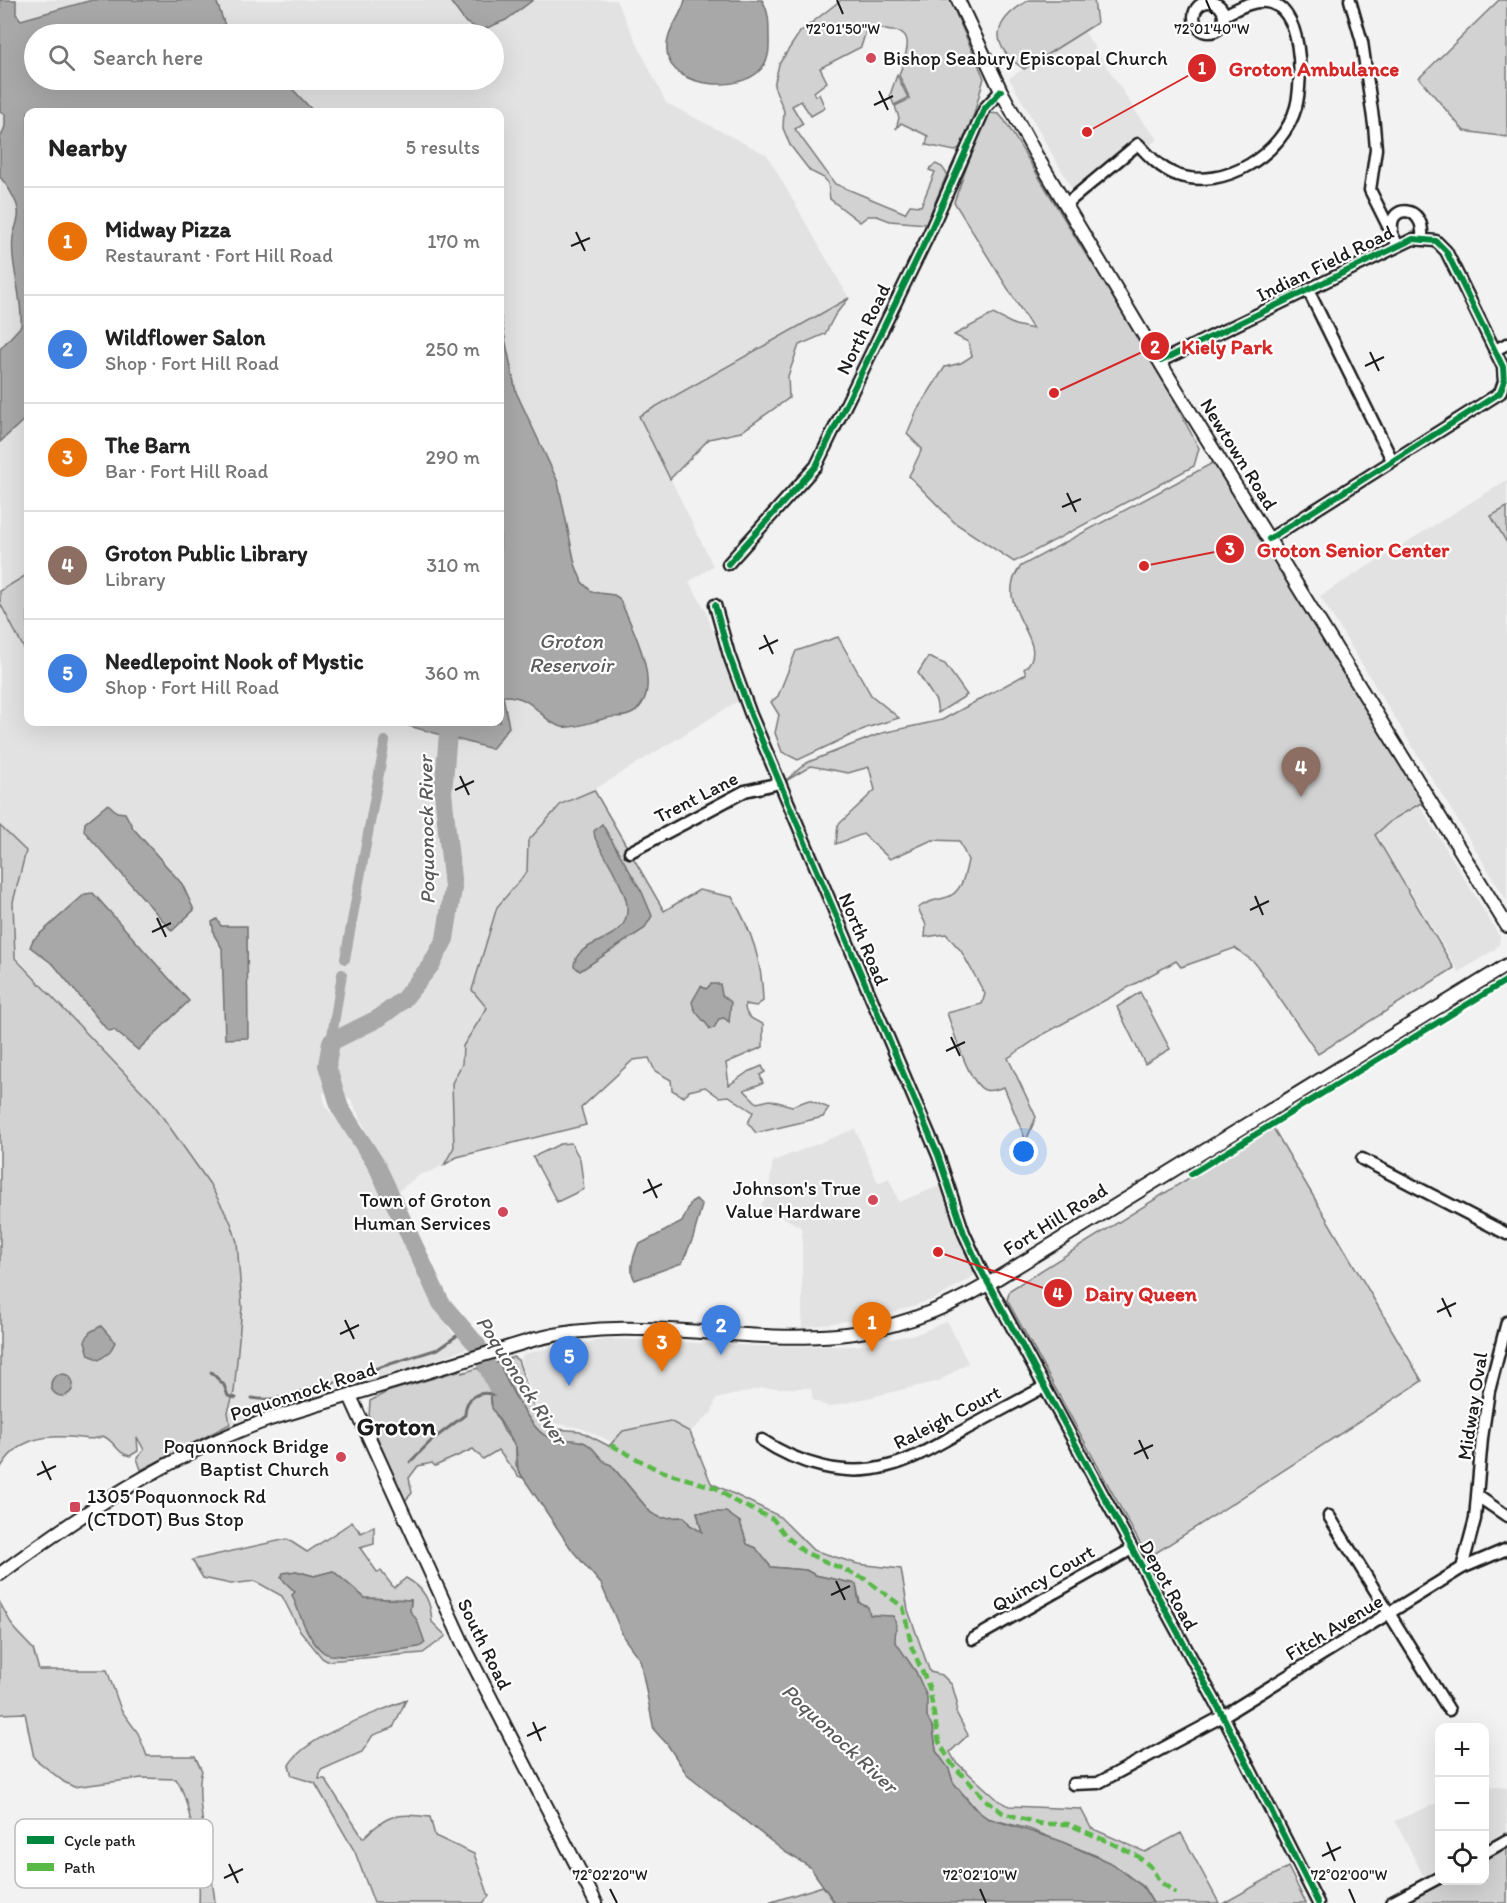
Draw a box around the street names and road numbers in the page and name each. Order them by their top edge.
street label: Indian Field Road [1252,219,1398,307]
street label: North Road [831,280,895,378]
street label: Newtown Road [1195,394,1283,514]
street label: Trent Lane [650,766,742,828]
street label: North Road [834,889,894,989]
street label: Fort Hill Road [999,1177,1112,1260]
street label: Midway Oval [1452,1350,1492,1462]
street label: Poquonnock Road [227,1356,379,1426]
street label: Raleigh Court [889,1379,1005,1454]
street label: Depot Road [1134,1536,1204,1634]
street label: Quincy Court [987,1539,1099,1617]
street label: Fitch Avenue [1281,1588,1387,1666]
street label: South Road [453,1594,517,1694]

